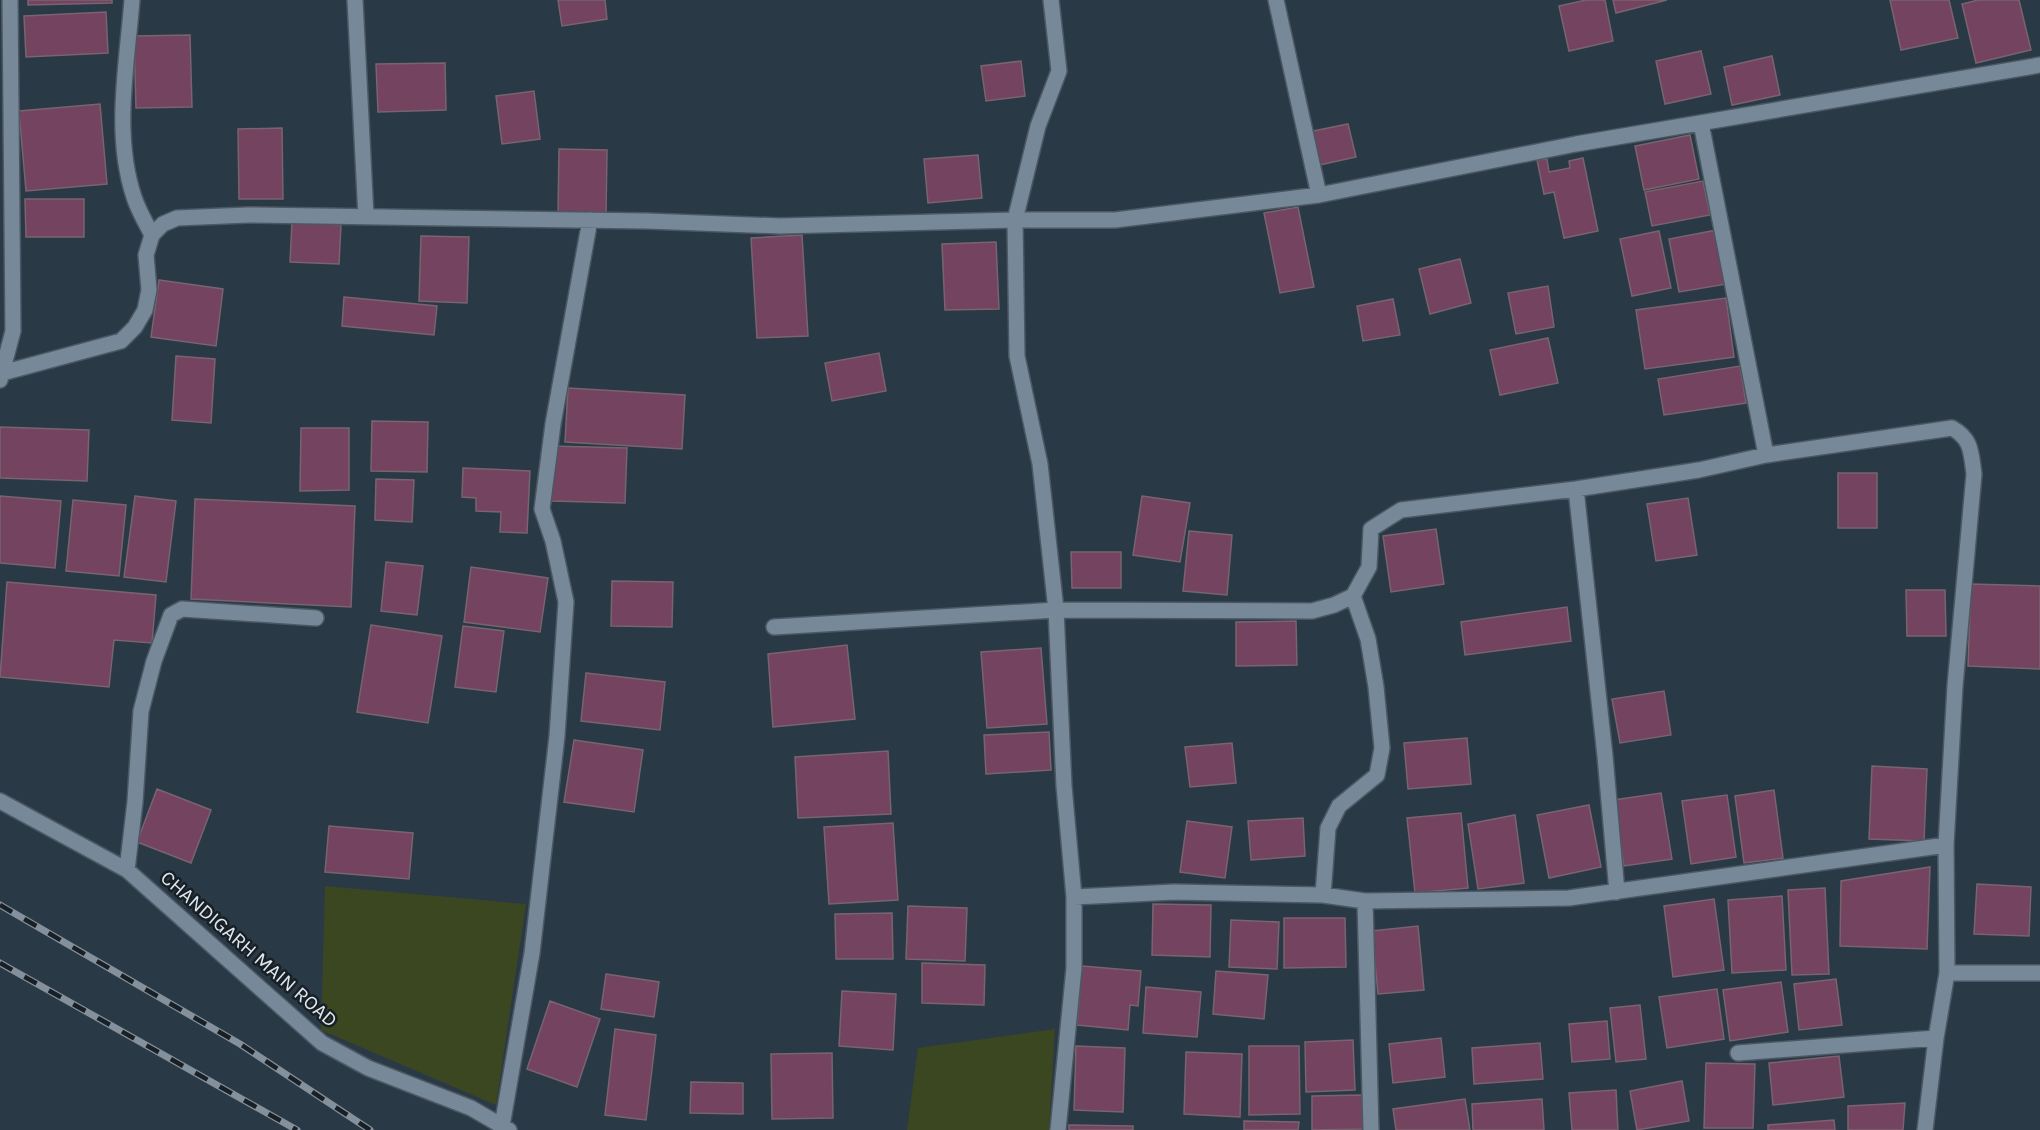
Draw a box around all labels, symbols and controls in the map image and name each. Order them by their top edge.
street label: CHANDIGARH MAIN ROAD [156,866,342,1032]

